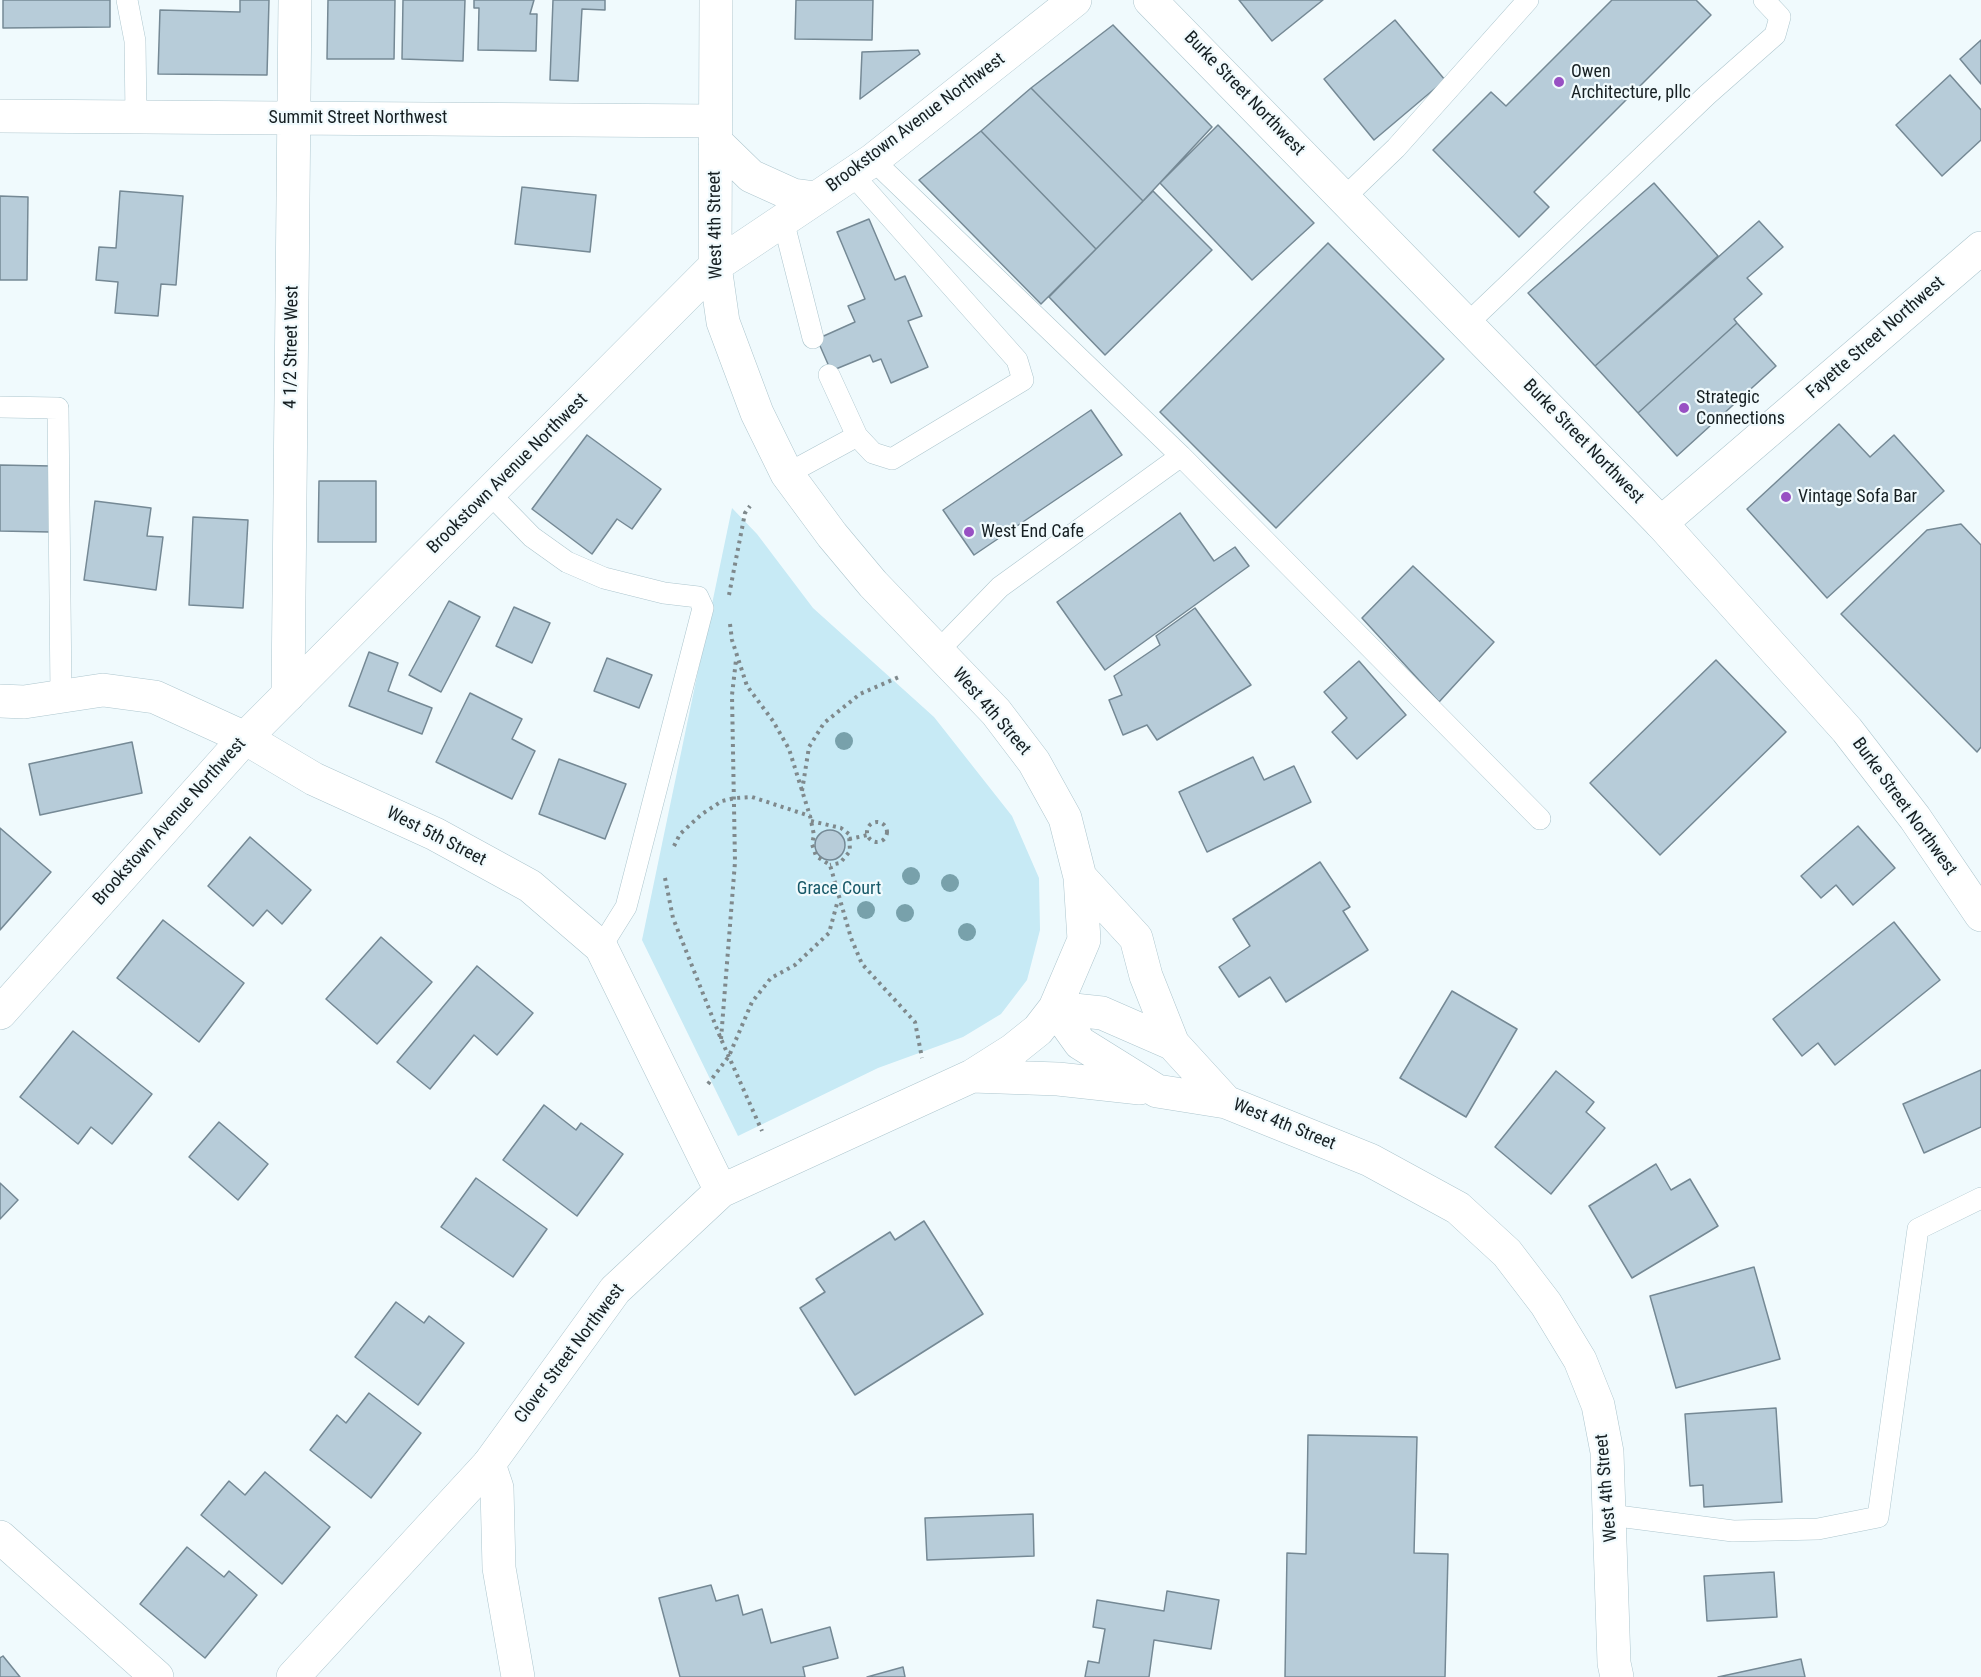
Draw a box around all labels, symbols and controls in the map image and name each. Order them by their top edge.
street label: Burke Street Northwest [1179,27,1309,161]
street label: Brookstown Avenue Northwest [822,49,1010,197]
place label: Owen Architecture, pllc [1571,61,1691,104]
marker: Owen Architecture, pllc [1552,75,1566,89]
street label: Summit Street Northwest [269,107,447,129]
street label: West 4th Street [704,170,728,280]
street label: Fayette Street Northwest [1802,272,1950,404]
street label: 4 1/2 Street West [280,285,304,409]
street label: Burke Street Northwest [1518,375,1648,509]
place label: Strategic Connections [1696,387,1785,430]
street label: Brookstown Avenue Northwest [423,389,593,559]
marker: Strategic Connections [1677,401,1691,415]
place label: Vintage Sofa Bar [1798,486,1917,508]
marker: Vintage Sofa Bar [1779,490,1793,504]
place label: West End Cafe [981,521,1084,543]
marker: West End Cafe [962,525,976,539]
street label: West 4th Street [947,664,1035,760]
street label: Brookstown Avenue Northwest [89,734,251,910]
street label: Burke Street Northwest [1847,734,1961,880]
street label: West 5th Street [383,803,489,871]
park label: Grace Court [797,878,881,900]
street label: West 4th Street [1230,1095,1338,1155]
street label: Clover Street Northwest [511,1280,629,1428]
street label: West 4th Street [1592,1433,1622,1543]

